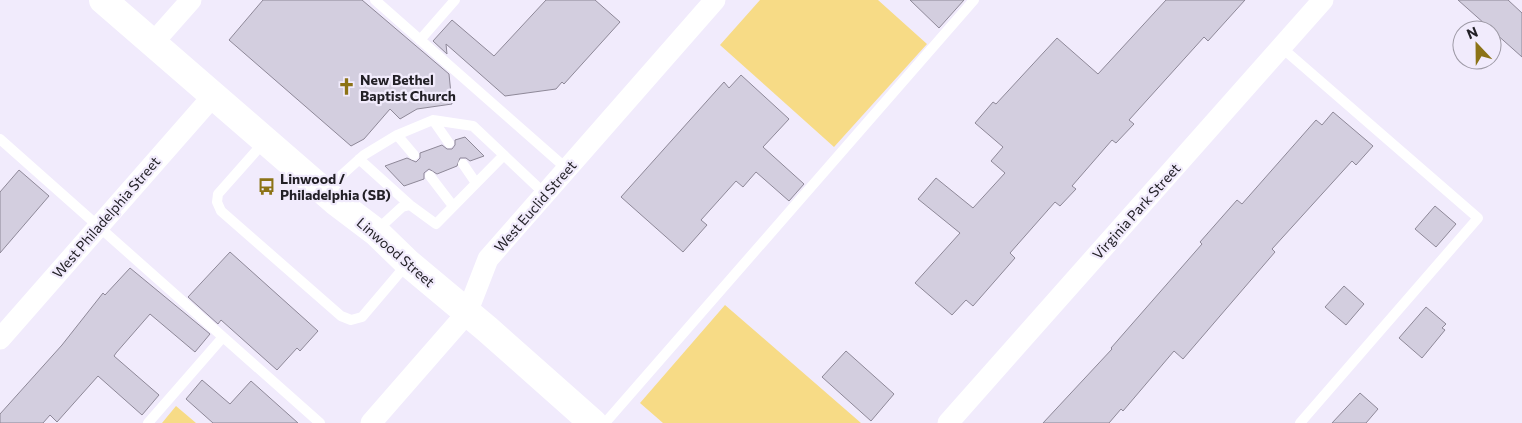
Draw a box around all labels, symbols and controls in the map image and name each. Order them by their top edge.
north arrow [1452,20,1502,70]
text: N [1464,23,1480,42]
place label: New Bethel Baptist Church [360,71,456,104]
church icon: New Bethel Baptist Church [336,77,356,97]
street label: West Philadelphia Street [49,153,163,281]
street label: West Euclid Street [491,156,580,255]
street label: Virginia Park Street [1088,159,1184,262]
place label: Linwood / Philadelphia (SB) [280,170,391,203]
bus stop icon: Linwood / Philadelphia (SB) [256,176,276,196]
street label: Linwood Street [354,214,439,291]

